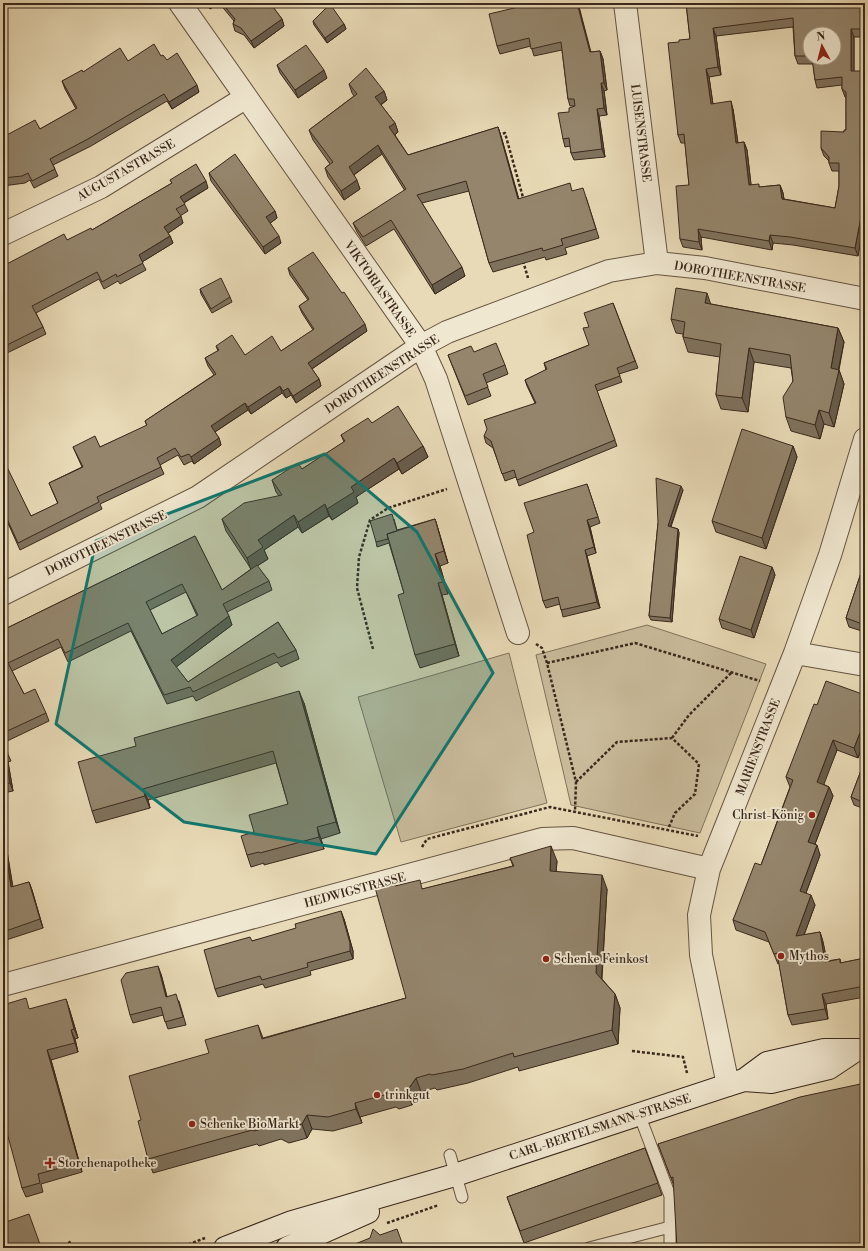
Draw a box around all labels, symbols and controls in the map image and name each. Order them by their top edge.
north arrow [802,26,842,66]
text: N [816,30,826,45]
street label: LUISENSTRASSE [627,83,654,183]
street label: AUGUSTASTRASSE [74,136,178,205]
street label: VIKTORIASTRASSE [340,237,419,340]
street label: DOROTHEENSTRASSE [673,259,807,296]
street label: DOROTHEENSTRASSE [322,332,442,417]
street label: DOROTHEENSTRASSE [43,507,170,579]
street label: MARIENSTRASSE [733,697,784,798]
place label: Christ-König [732,808,805,823]
marker: Christ-König [807,810,817,820]
street label: HEDWIGSTRASSE [303,870,408,911]
place label: Mythos [789,949,829,964]
marker: Mythos [776,951,786,961]
place label: Schenke Feinkost [554,952,649,967]
marker: Schenke Feinkost [541,954,551,964]
place label: trinkgut [385,1088,431,1103]
marker: trinkgut [372,1090,382,1100]
street label: CARL-BERTELSMANN-STRASSE [507,1091,693,1164]
place label: Schenke BioMarkt [200,1117,300,1132]
marker: Schenke BioMarkt [187,1119,197,1129]
place label: Storchenapotheke [58,1156,157,1171]
marker: Storchenapotheke [45,1158,55,1168]

